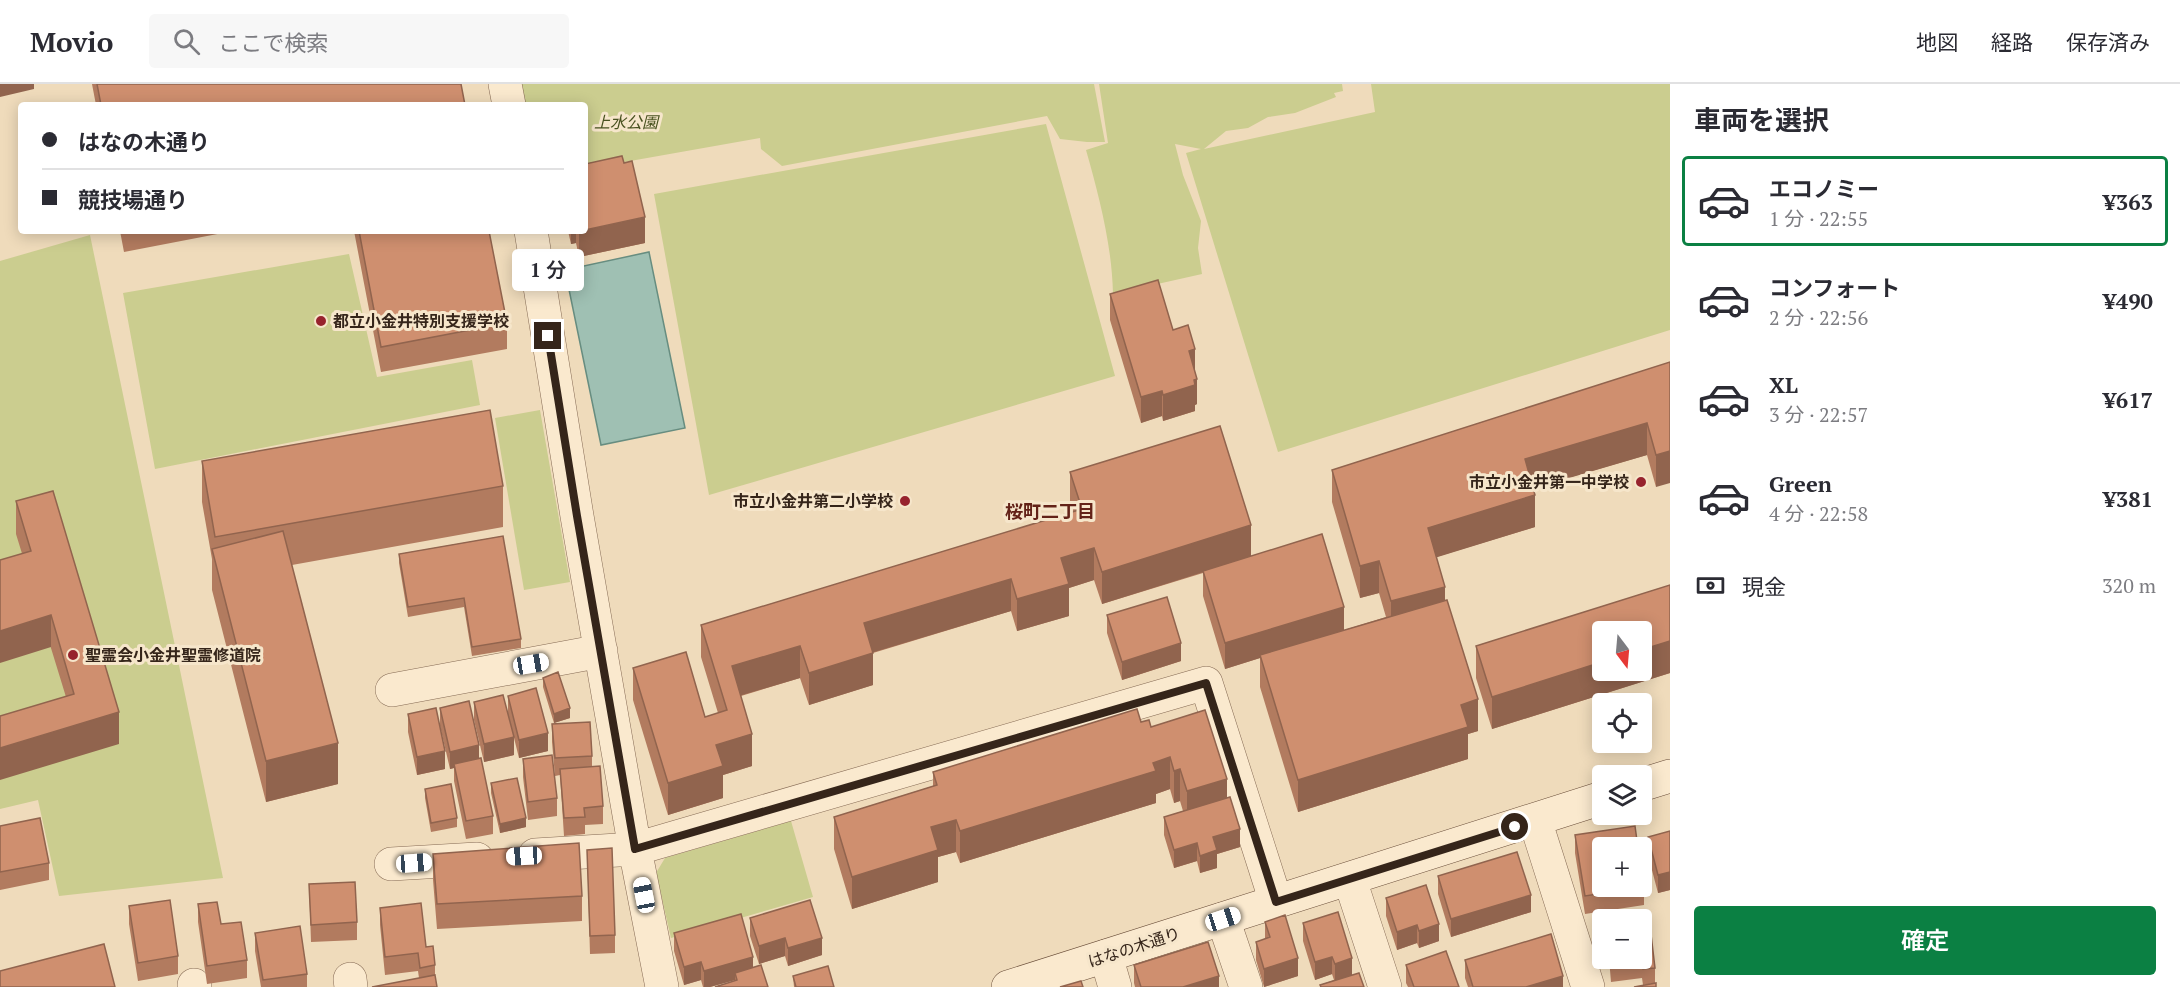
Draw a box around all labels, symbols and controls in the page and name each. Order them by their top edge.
search box [149,14,569,68]
text: Movio [30,23,113,60]
icon: search [170,25,203,58]
text: ここで検索 [218,28,328,57]
text: 地図 [1916,28,1958,56]
text: 経路 [1991,28,2033,56]
text: 保存済み [2066,28,2150,56]
text: 車両を選択 [1694,102,1829,138]
park label: 上水公園 [594,111,660,133]
text: はなの木通り [78,127,210,156]
icon: car [1697,174,1751,228]
text: エコノミー [1769,174,1879,203]
text: 競技場通り [78,185,188,214]
text: ¥363 [2103,187,2153,216]
text: 1 分 · 22:55 [1769,205,1868,232]
callout: 1 分 [512,249,584,291]
text: 1 分 [530,256,566,283]
icon: car [1697,273,1751,327]
text: コンフォート [1769,273,1900,302]
text: ¥490 [2103,286,2153,315]
text: 2 分 · 22:56 [1769,304,1868,331]
place label: 都立小金井特別支援学校 [333,310,509,332]
marker: 都立小金井特別支援学校 [314,314,328,328]
route end [534,322,561,349]
text: XL [1769,370,1798,399]
icon: car [1697,372,1751,426]
text: ¥617 [2103,385,2153,414]
text: 3 分 · 22:57 [1769,401,1868,428]
text: Green [1769,469,1832,498]
place label: 市立小金井第一中学校 [1469,471,1629,493]
icon: car [1697,471,1751,525]
marker: 市立小金井第一中学校 [1634,475,1648,489]
text: ¥381 [2103,484,2153,513]
place label: 市立小金井第二小学校 [733,490,893,512]
marker: 市立小金井第二小学校 [898,494,912,508]
district label: 桜町二丁目 [1005,499,1095,523]
text: 4 分 · 22:58 [1769,500,1868,527]
icon: cash [1694,569,1727,602]
text: 現金 [1742,572,1786,601]
text: 320 m [2102,572,2156,599]
north arrow [1592,621,1652,681]
map controls [1592,621,1652,969]
place label: 聖霊会小金井聖霊修道院 [85,644,261,666]
marker: 聖霊会小金井聖霊修道院 [66,648,80,662]
car [512,652,550,676]
button: locate [1592,693,1652,753]
button: layers [1592,765,1652,825]
route start [1501,813,1528,840]
button: + [1592,837,1652,897]
car [506,846,542,866]
car [395,853,433,873]
car [632,876,656,914]
car [1203,905,1243,933]
button: 確定 [1694,906,2156,975]
button: − [1592,909,1652,969]
street label: はなの木通り [1085,922,1183,972]

